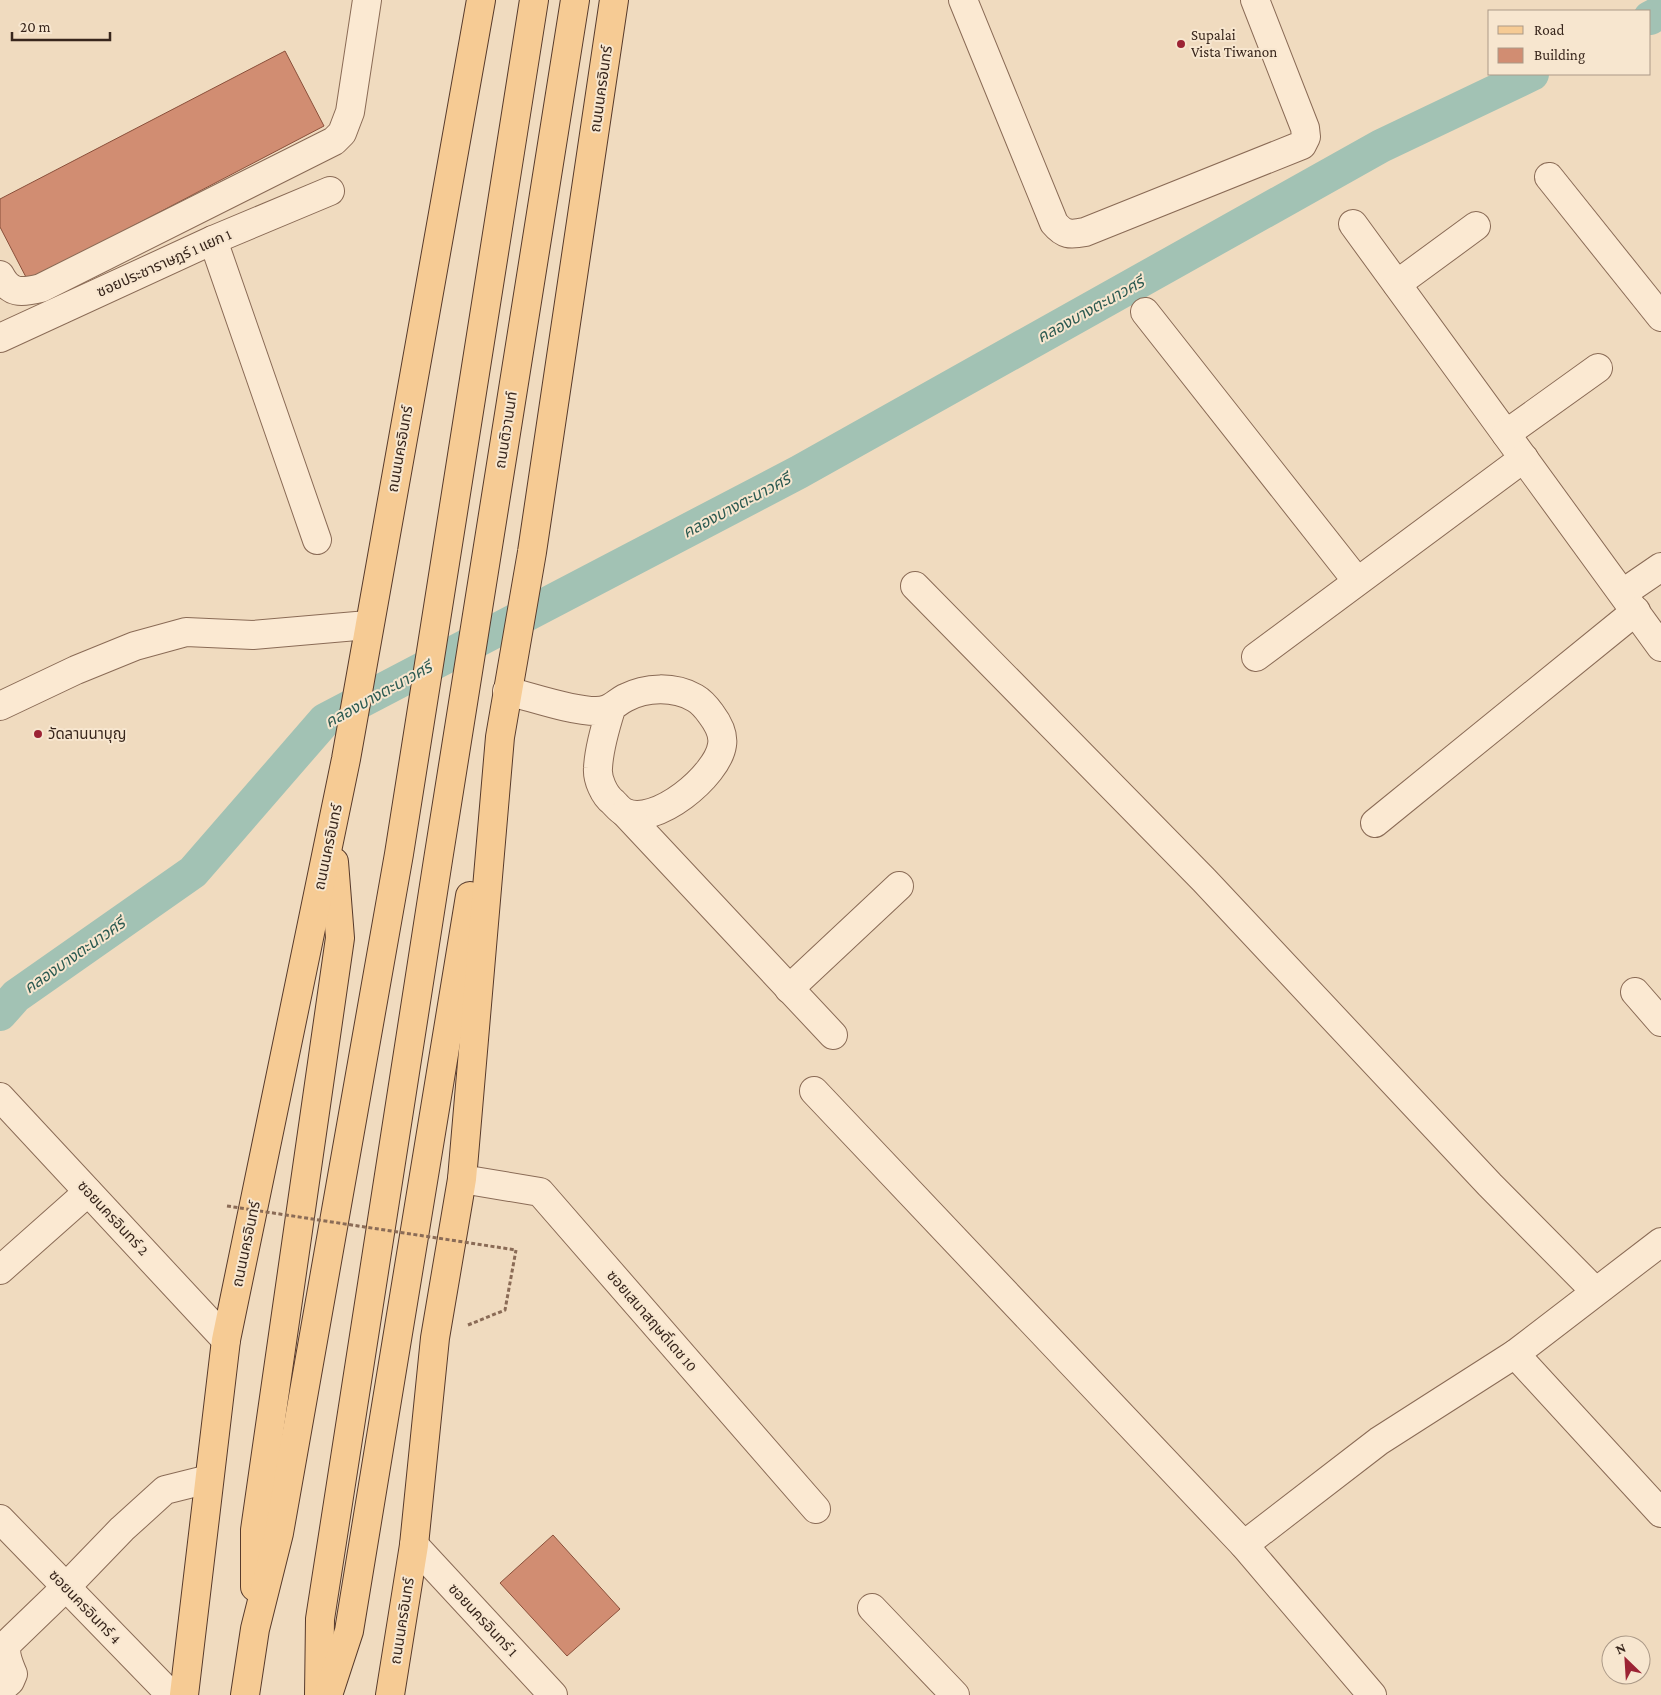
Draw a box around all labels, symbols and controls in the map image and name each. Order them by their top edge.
scale bar [12,10,110,42]
legend [1488,10,1651,75]
text: 20 m [20,19,51,35]
text: Road [1534,22,1565,38]
place label: Supalai Vista Tiwanon [1191,27,1277,60]
marker: Supalai Vista Tiwanon [1175,38,1187,50]
street label: ถนนนครอินทร์ [587,44,615,133]
text: Building [1534,47,1585,64]
street label: ซอยประชาราษฎร์ 1 แยก 1 [94,226,234,300]
water label: คลองบางตะนาวศรี [1034,272,1149,346]
street label: ถนนติวานนท์ [492,390,520,470]
street label: ถนนนครอินทร์ [385,404,416,493]
water label: คลองบางตะนาวศรี [680,469,795,541]
water label: คลองบางตะนาวศรี [322,657,437,731]
place label: วัดลานนาบุญ [48,726,126,743]
marker: วัดลานนาบุญ [32,728,44,740]
street label: ถนนนครอินทร์ [311,802,345,891]
water label: คลองบางตะนาวศรี [21,913,130,997]
street label: ซอยนครอินทร์ 2 [74,1178,152,1258]
street label: ถนนนครอินทร์ [229,1199,263,1288]
street label: ซอยเสนาสฤษดิ์เดช 10 [604,1267,701,1375]
street label: ซอยนครอินทร์ 4 [46,1567,124,1647]
street label: ถนนนครอินทร์ [387,1576,417,1665]
street label: ซอยนครอินทร์ 1 [445,1580,521,1660]
north arrow [1601,1635,1651,1685]
text: N [1613,1639,1629,1657]

